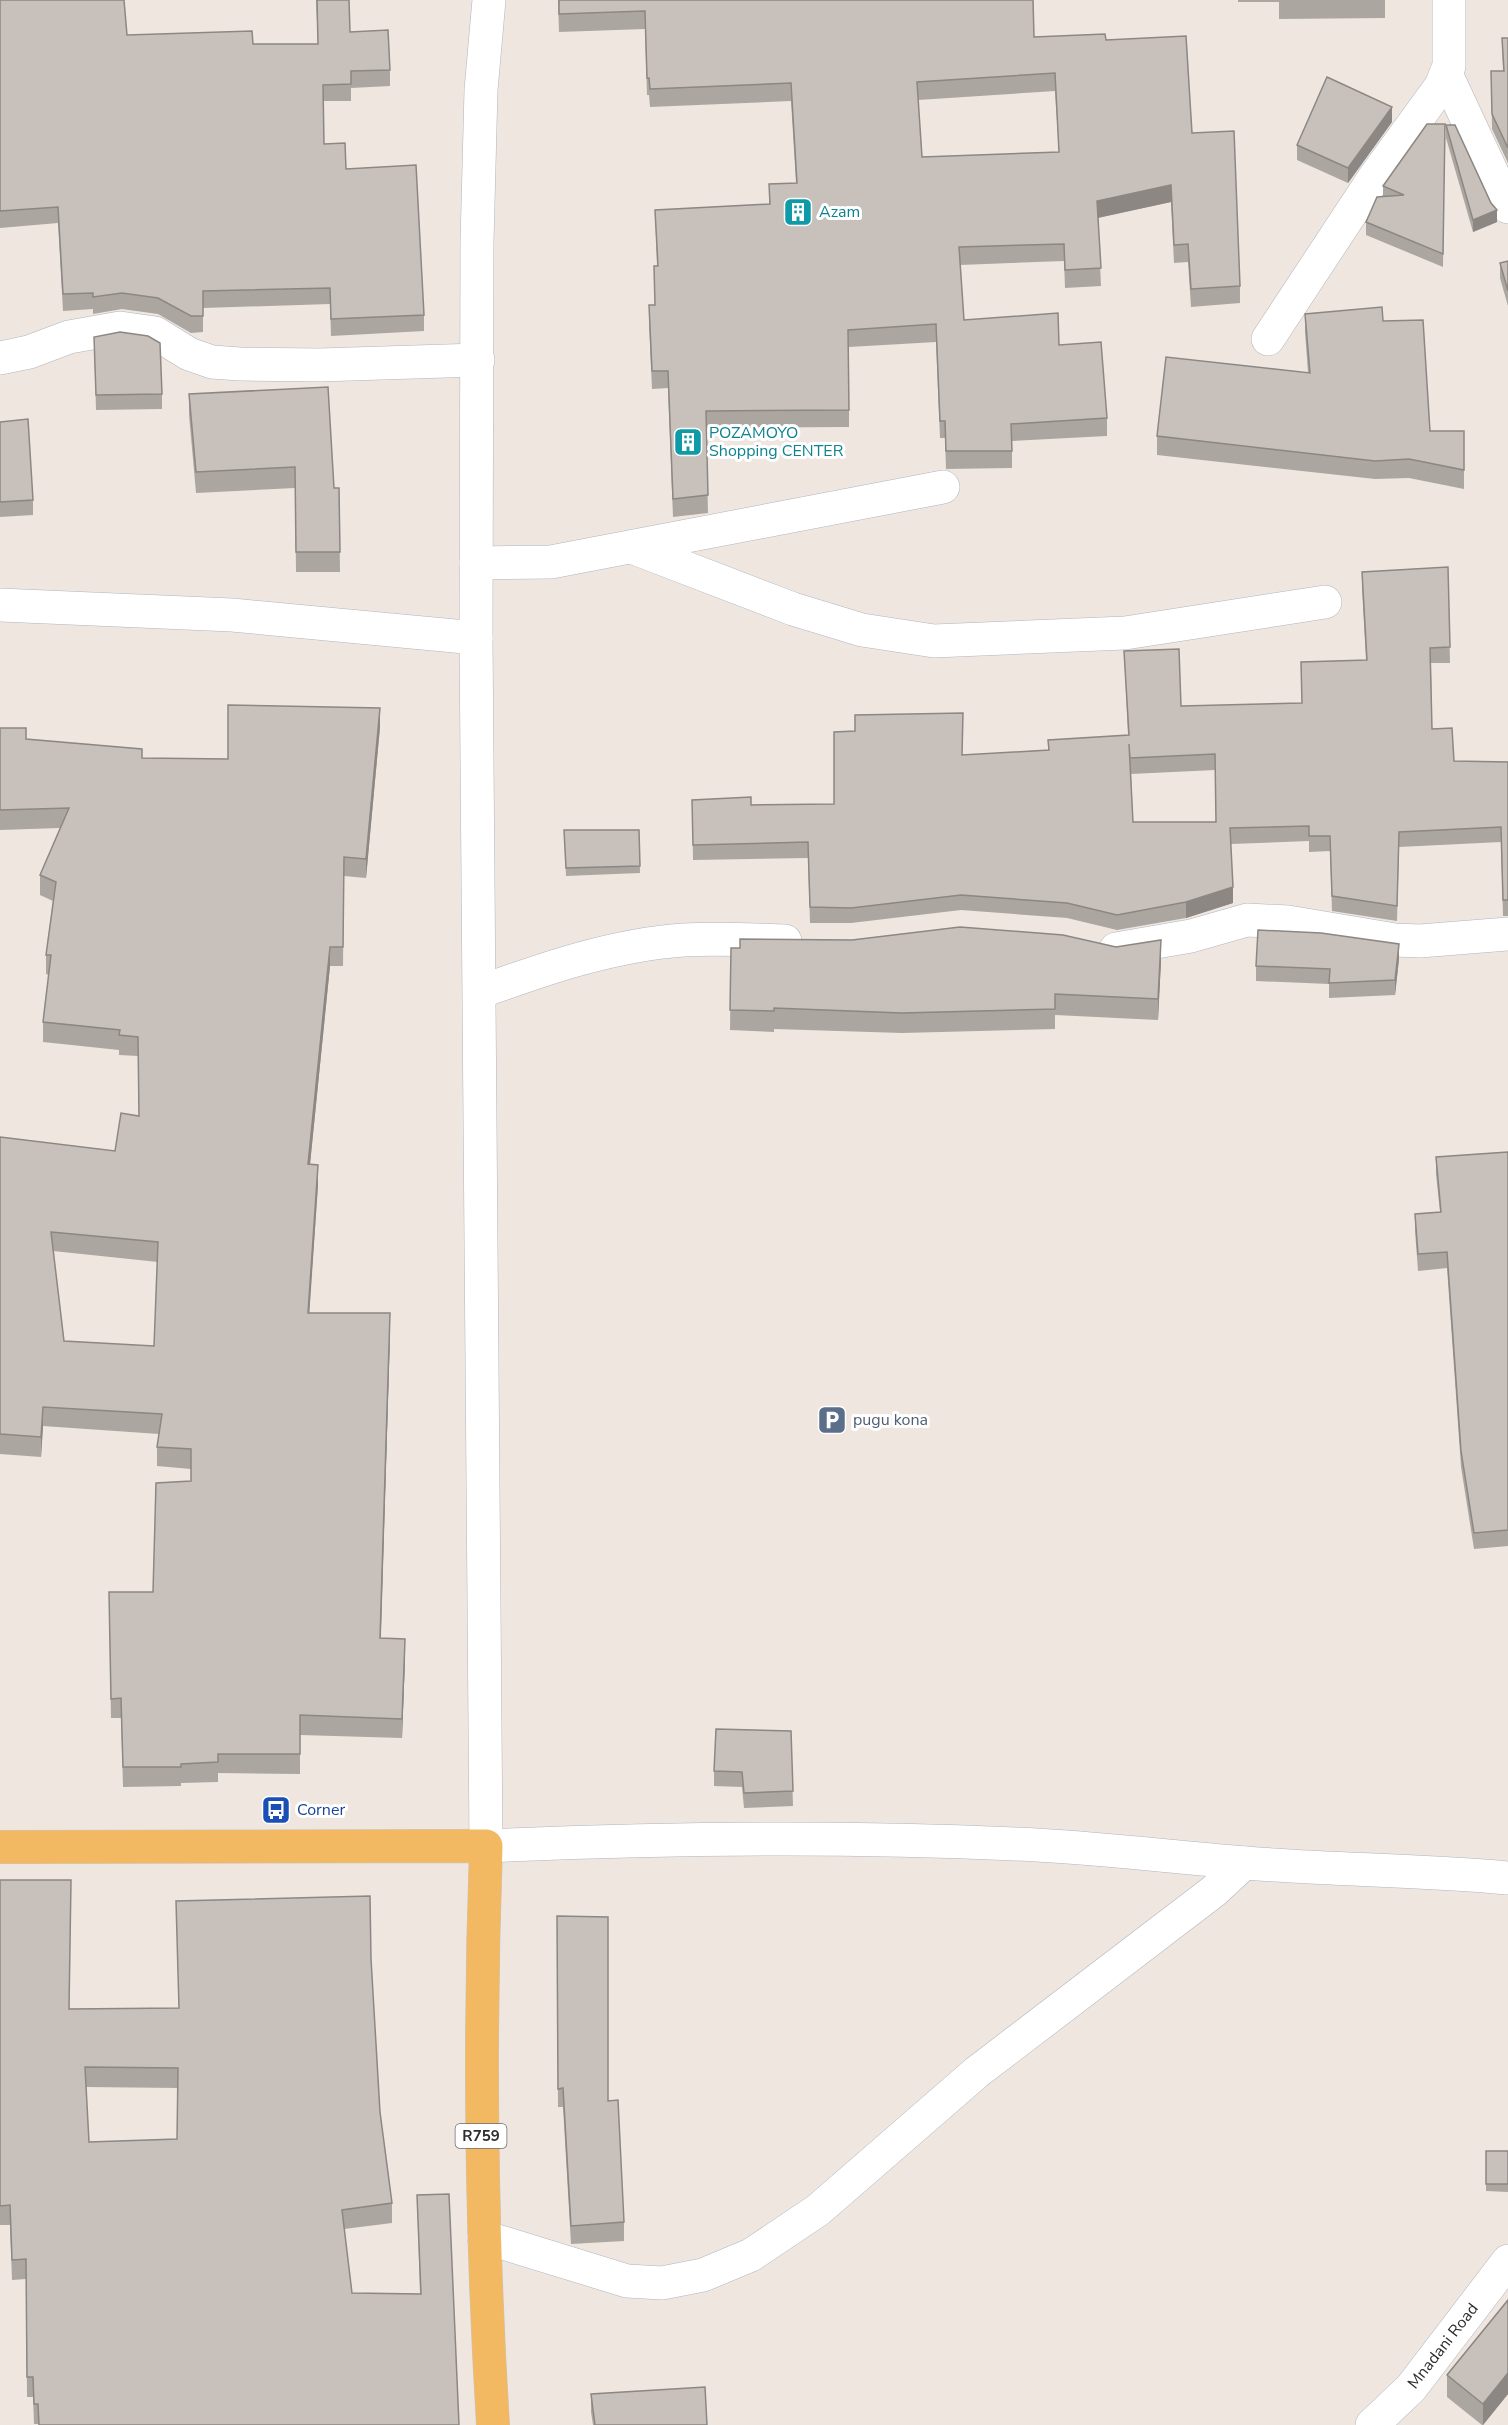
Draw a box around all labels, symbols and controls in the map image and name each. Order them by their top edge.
building icon: Azam [782,196,814,228]
place label: Azam [819,201,860,223]
place label: POZAMOYO Shopping CENTER [709,422,844,462]
building icon: POZAMOYO Shopping CENTER [672,426,704,458]
parking icon: pugu kona [816,1404,848,1436]
place label: pugu kona [853,1409,928,1431]
bus stop icon: Corner [260,1794,292,1826]
place label: Corner [297,1799,345,1821]
road number: R759 [456,2124,506,2148]
street label: Mnadani Road [1403,2299,1483,2393]

